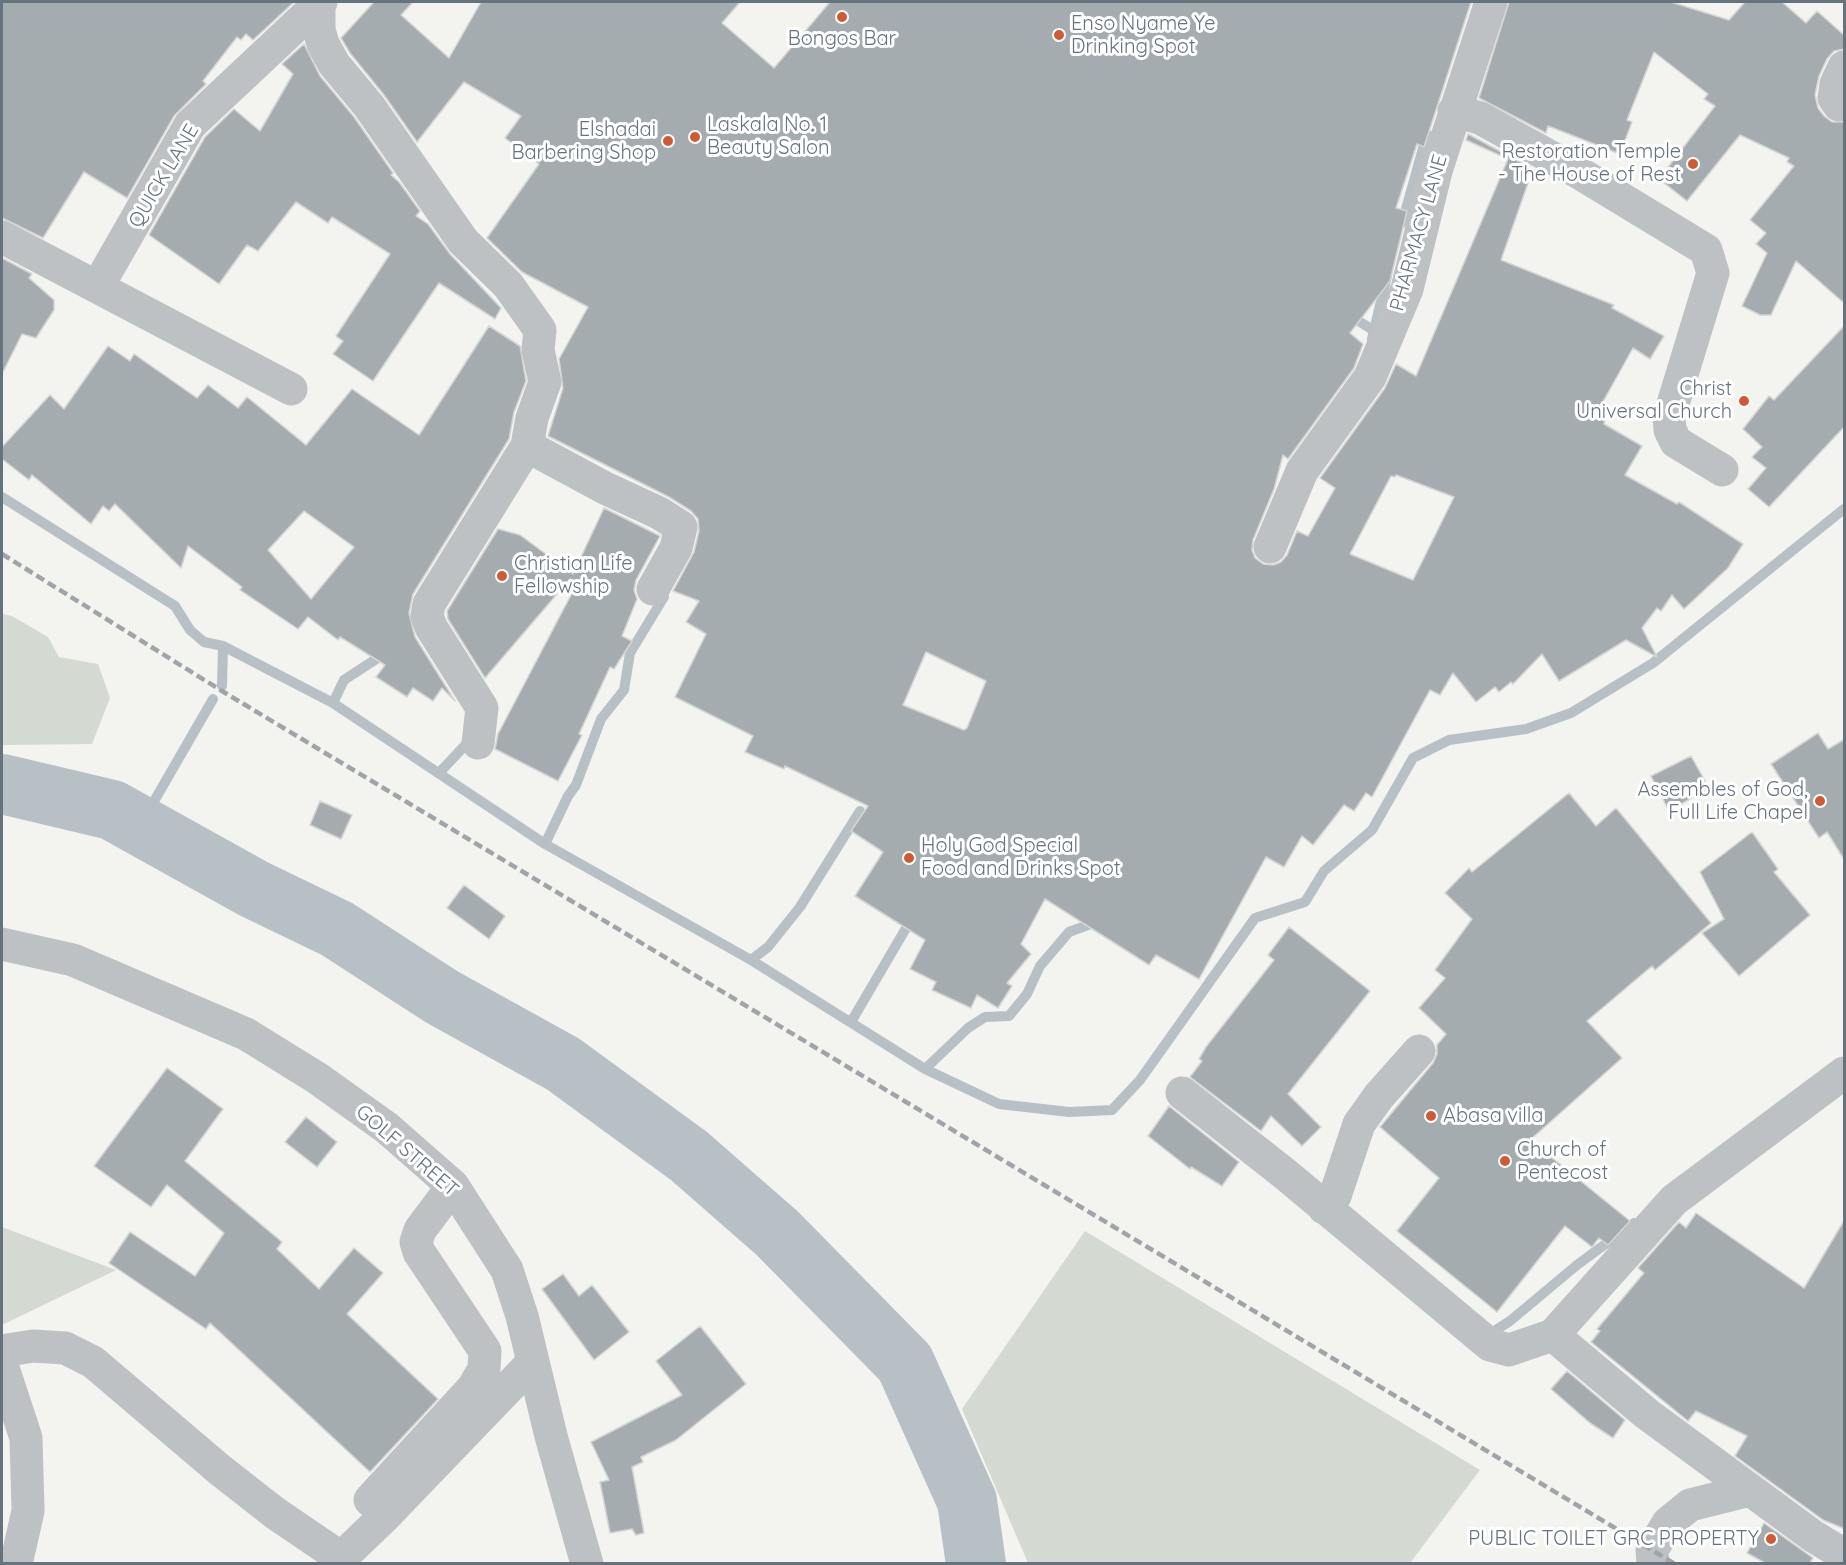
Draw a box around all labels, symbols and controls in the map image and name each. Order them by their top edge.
marker: Bongos Bar [835,10,849,24]
place label: Enso Nyame Ye Drinking Spot [1071,12,1216,59]
place label: Bongos Bar [788,27,896,51]
marker: Enso Nyame Ye Drinking Spot [1052,28,1066,42]
place label: Laskala No. 1 Beauty Salon [707,113,830,160]
place label: Elshadai Barbering Shop [511,118,656,165]
street label: QUICK LANE [124,120,204,232]
marker: Laskala No. 1 Beauty Salon [688,130,702,144]
marker: Elshadai Barbering Shop [661,134,675,148]
place label: Restoration Temple - The House of Rest [1498,140,1681,187]
street label: PHARMACY LANE [1385,152,1453,314]
marker: Restoration Temple - The House of Rest [1686,157,1700,171]
place label: Christ Universal Church [1576,377,1732,424]
marker: Christ Universal Church [1737,394,1751,408]
place label: Christian Life Fellowship [514,552,633,599]
marker: Christian Life Fellowship [495,569,509,583]
place label: Assembles of God, Full Life Chapel [1637,778,1808,825]
marker: Assembles of God, Full Life Chapel [1813,794,1827,808]
place label: Holy God Special Food and Drinks Spot [921,834,1121,881]
marker: Holy God Special Food and Drinks Spot [902,851,916,865]
street label: GOLF STREET [351,1100,463,1202]
place label: Abasa villa [1443,1104,1543,1128]
marker: Abasa villa [1424,1109,1438,1123]
place label: Church of Pentecost [1517,1138,1608,1185]
marker: Church of Pentecost [1498,1154,1512,1168]
place label: PUBLIC TOILET GRC PROPERTY [1468,1527,1759,1551]
marker: PUBLIC TOILET GRC PROPERTY [1764,1532,1778,1546]

